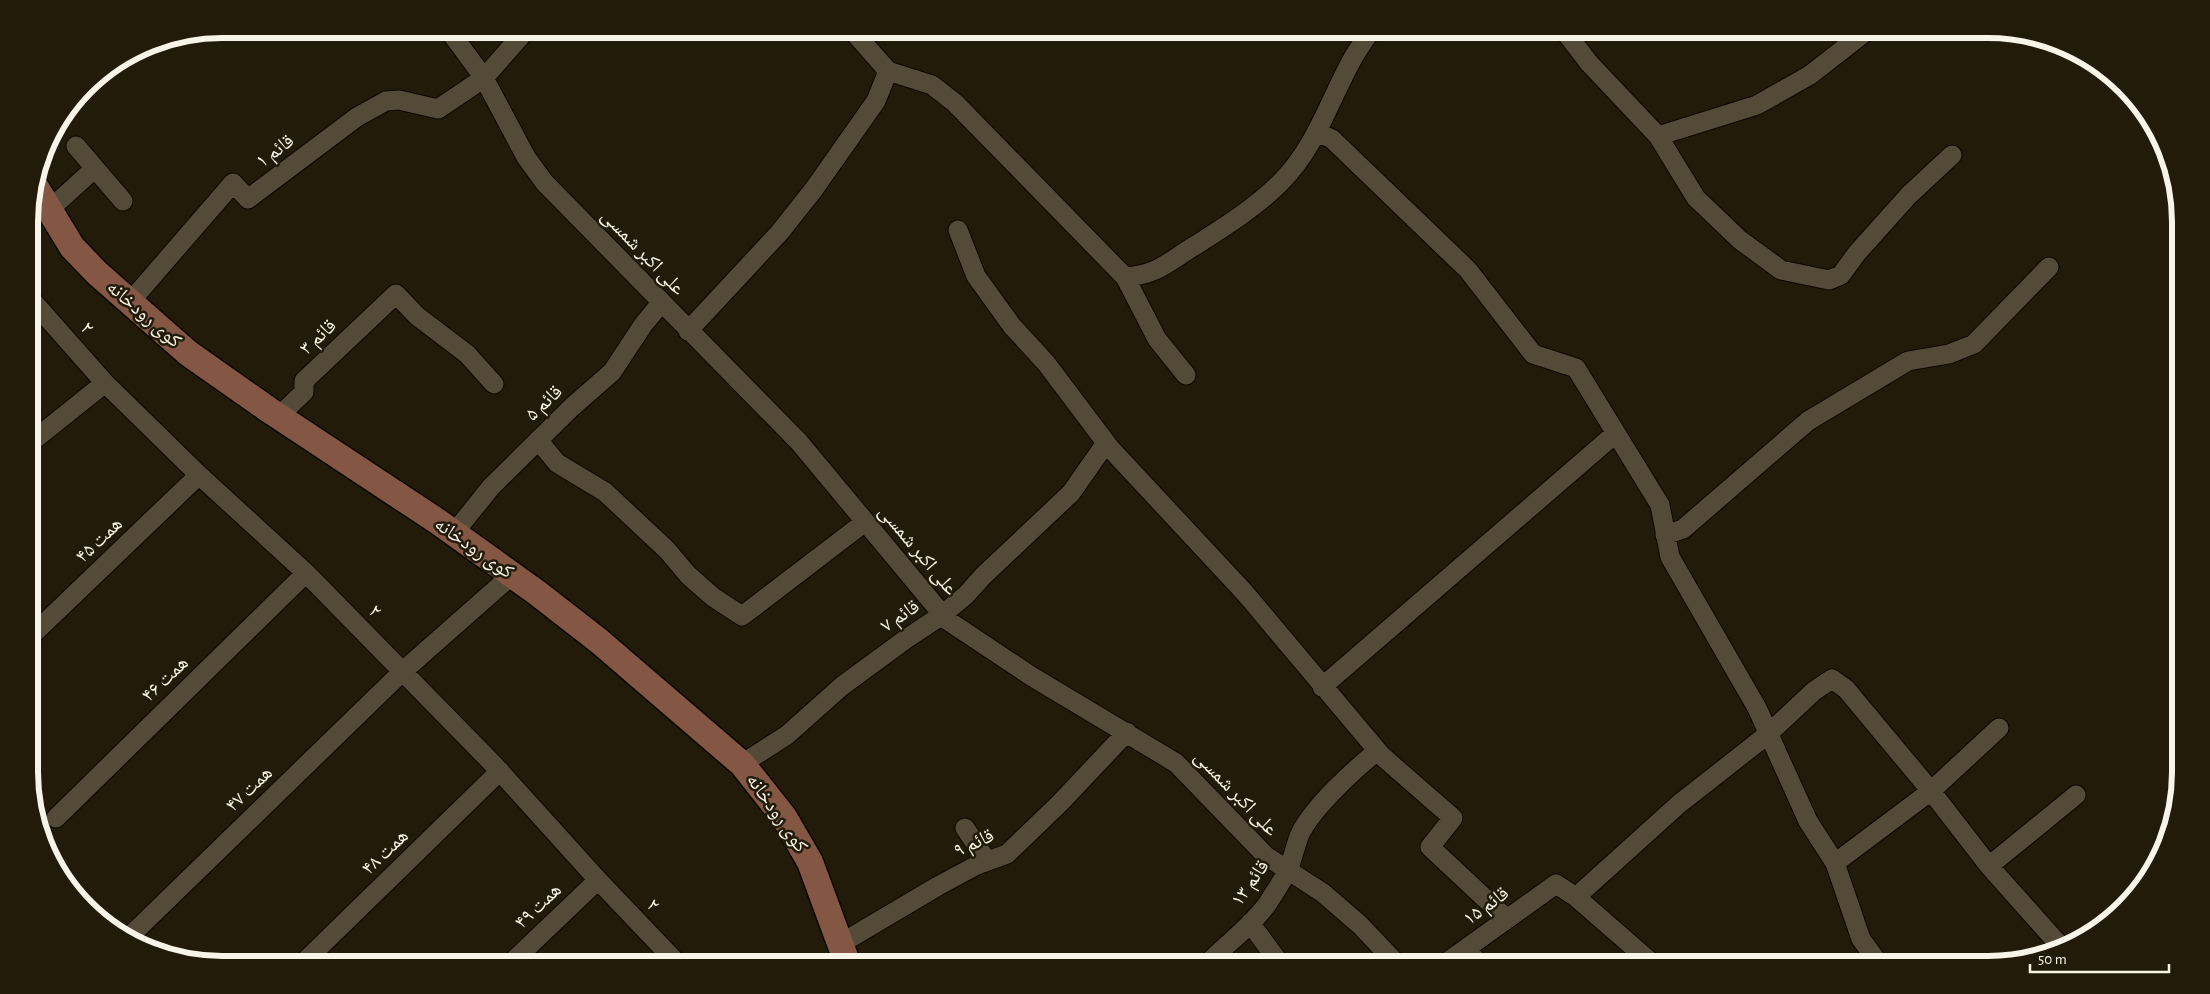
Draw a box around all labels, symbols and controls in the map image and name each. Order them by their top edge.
street label: قائم ۱ [252,130,300,174]
street label: علی اکبر شمسی [597,205,689,299]
street label: کوی رودخانه [102,277,185,352]
street label: قائم ۳ [296,315,342,361]
street label: ۲ [77,318,98,338]
street label: قائم ۵ [522,381,568,427]
street label: علی اکبر شمسی [874,501,961,599]
street label: همت ۴۵ [72,513,126,567]
street label: کوی رودخانه [430,514,517,583]
street label: قائم ۷ [877,596,925,638]
street label: ۲ [365,601,385,621]
street label: همت ۴۶ [138,652,192,706]
street label: علی اکبر شمسی [1190,746,1282,840]
street label: همت ۴۷ [222,762,276,816]
street label: کوی رودخانه [742,770,811,857]
street label: همت ۴۸ [358,825,412,879]
street label: قائم ۹ [951,825,998,864]
street label: قائم ۱۳ [1227,856,1275,911]
street label: همت ۴۹ [511,879,565,933]
street label: قائم ۱۵ [1460,883,1514,931]
street label: ۲ [643,895,663,915]
scale bar [2030,942,2169,974]
text: 50 m [2038,952,2067,967]

